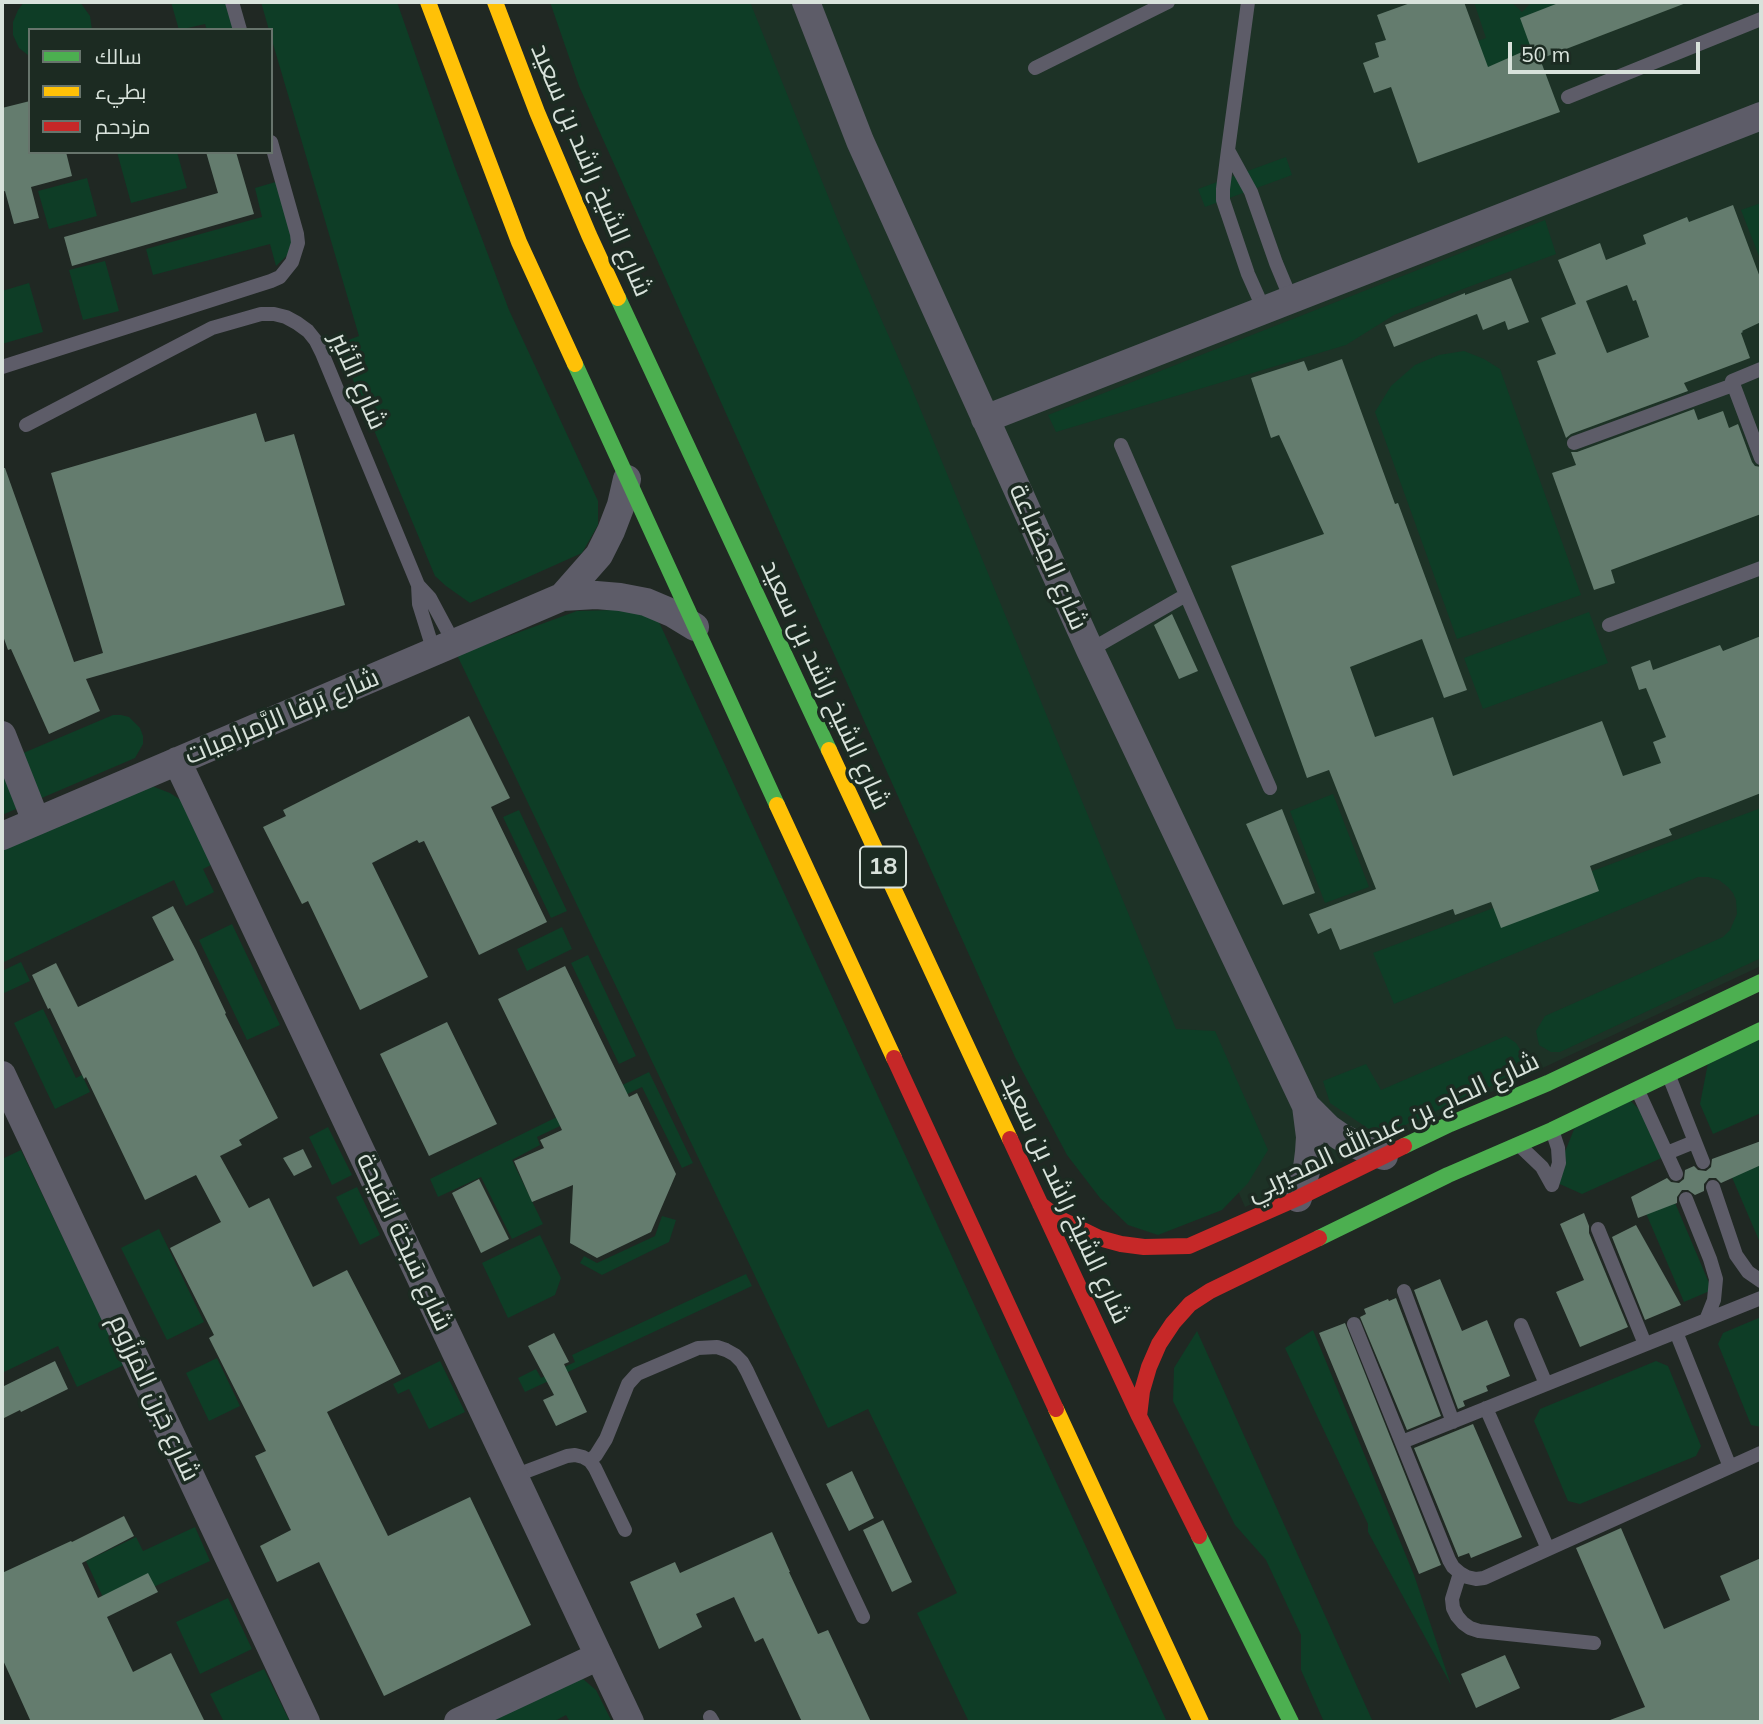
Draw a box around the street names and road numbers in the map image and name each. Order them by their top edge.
street label: شارع الشيخ راشد بن سعيد [524,39,658,301]
street label: شارع الأثير [323,327,393,435]
street label: شارع المِضباعة [1002,479,1094,635]
street label: شارع الشيخ راشد بن سعيد [753,555,897,815]
street label: شارع بَرقا الرَّمرامِيات [180,662,384,772]
road number: 18 [860,846,906,888]
street label: شارع الحاج بن عبدالله المحيربي [1242,1045,1544,1209]
street label: شارع الشيخ راشد بن سعيد [993,1069,1137,1329]
street label: شارع سَبخة الفَيحة [349,1148,459,1336]
street label: شارع جَرن المَرزُوم [102,1310,206,1486]

